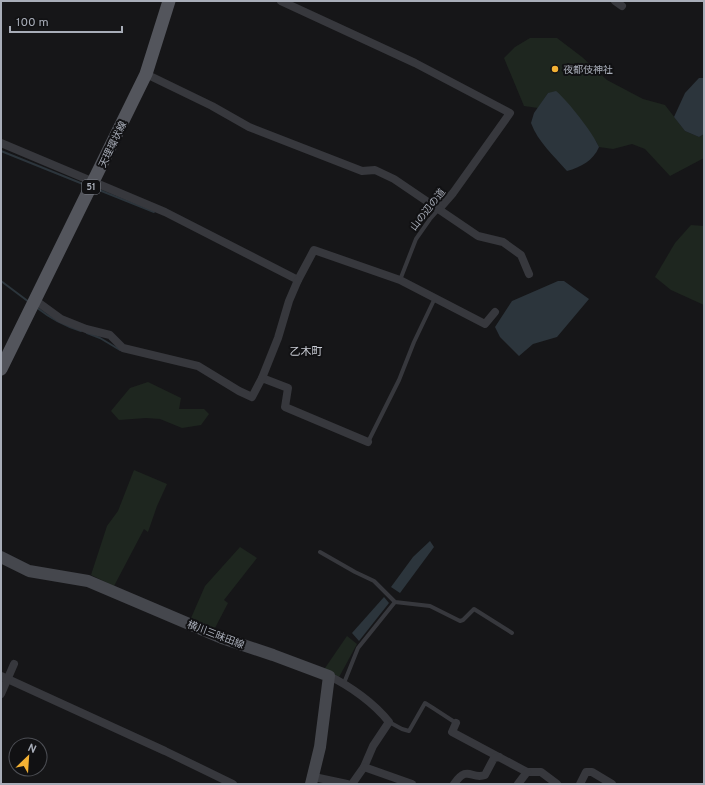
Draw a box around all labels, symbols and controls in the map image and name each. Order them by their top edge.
scale bar [10,8,122,34]
text: 100 m [16,15,49,31]
marker: 夜都伎神社 [550,64,560,74]
place label: 夜都伎神社 [563,64,613,77]
street label: 天理環状線 [97,119,130,170]
road number: 51 [82,180,100,194]
street label: 山の辺の道 [408,186,449,234]
district label: 乙木町 [290,345,323,359]
street label: 横川三昧田線 [185,619,246,652]
north arrow [8,737,48,777]
text: N [25,741,38,757]

